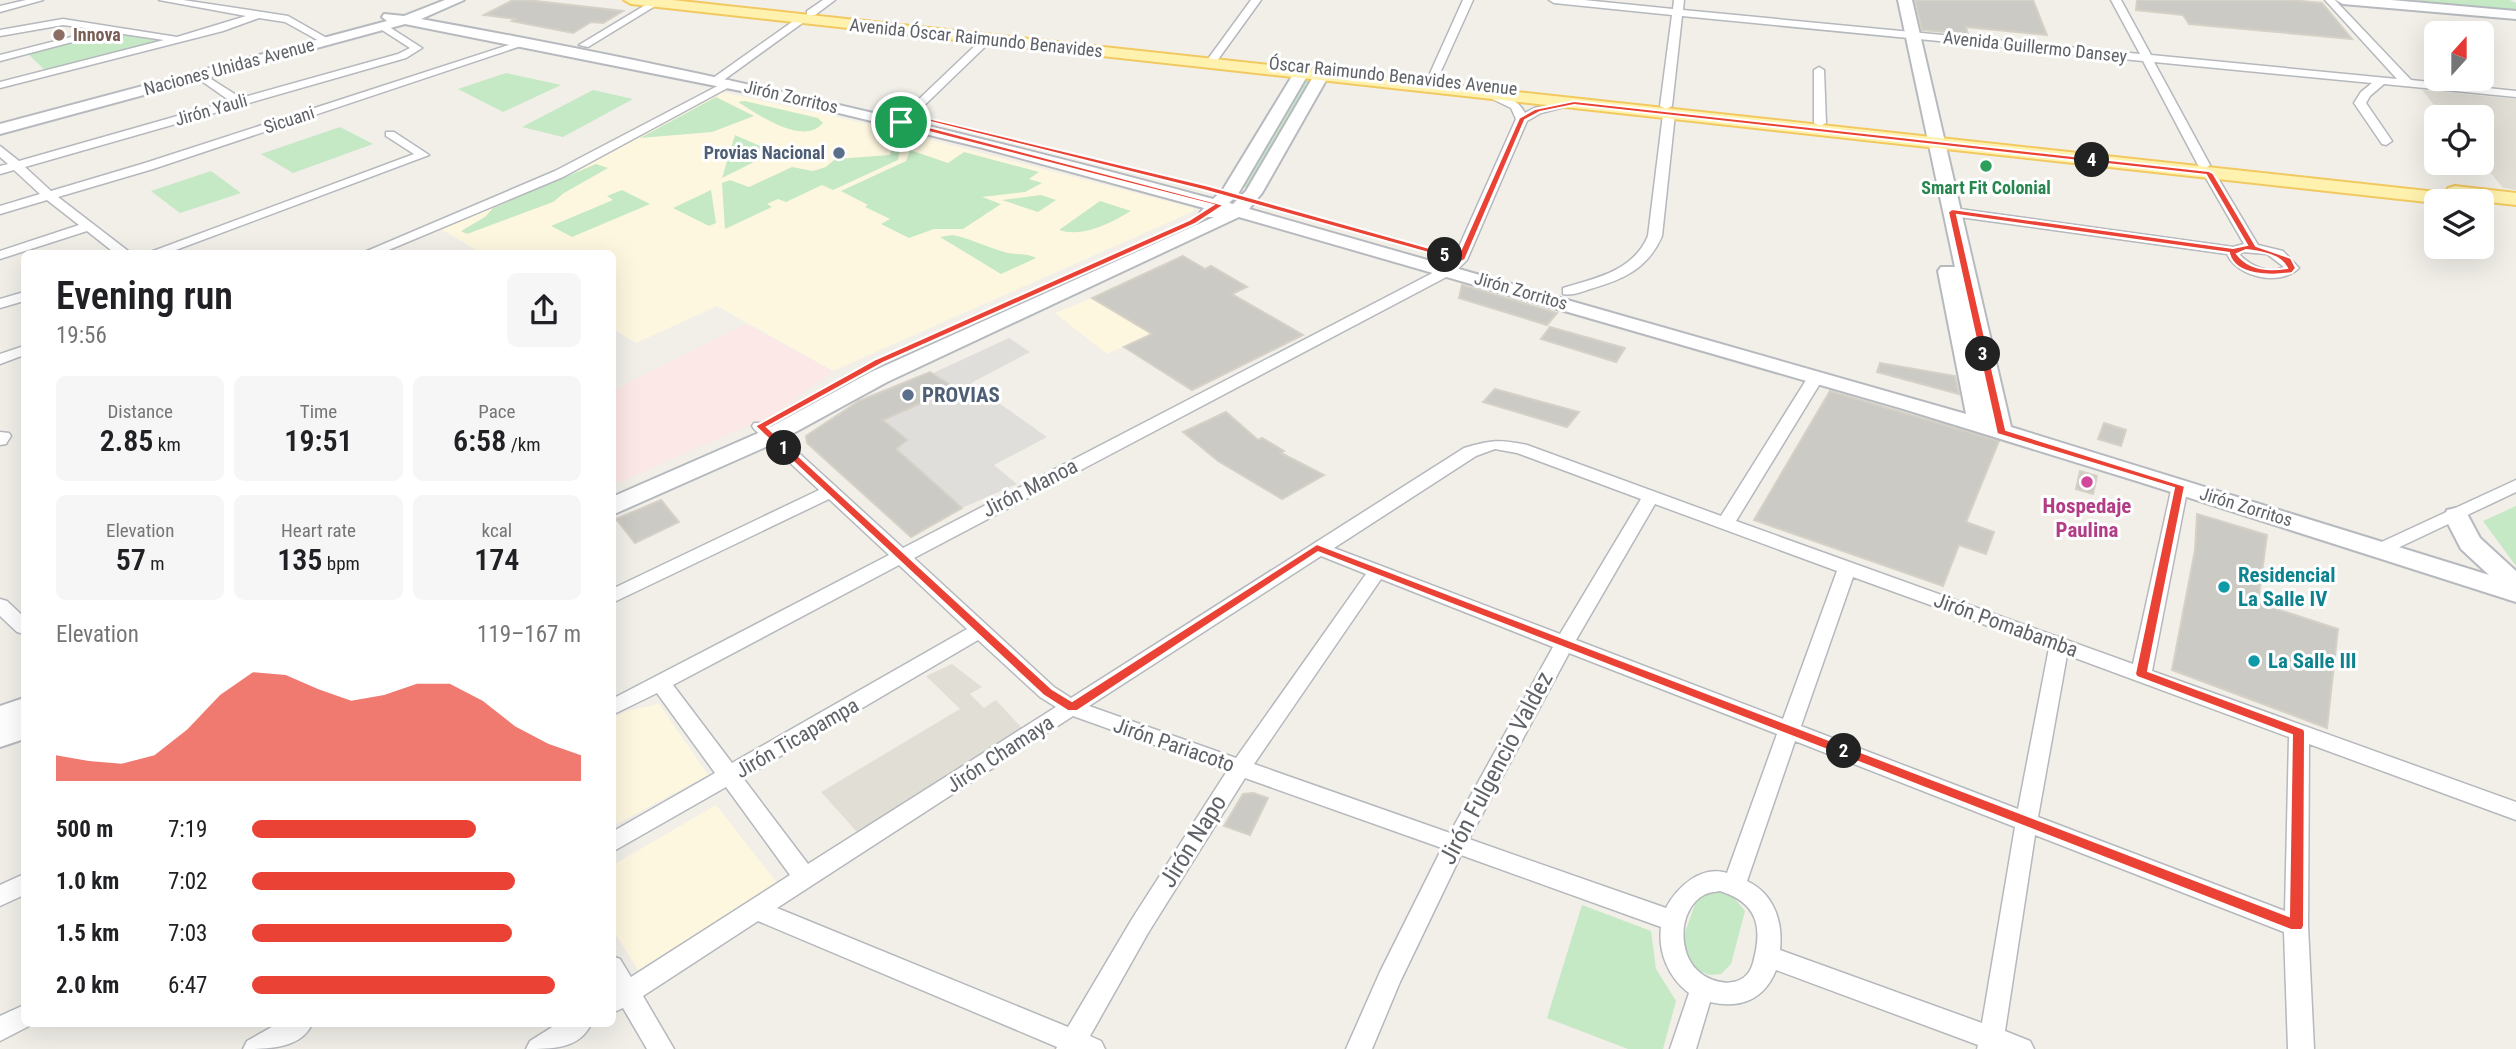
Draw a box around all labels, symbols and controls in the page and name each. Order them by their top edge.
street label: Avenida Óscar Raimundo Benavides [848,14,1104,61]
north arrow [2424,21,2494,91]
map controls [2424,21,2494,259]
place label: Innova [73,24,121,45]
street label: Avenida Guillermo Dansey [1942,26,2128,67]
marker: Innova [51,27,67,43]
street label: Naciones Unidas Avenue [141,34,316,99]
street label: Óscar Raimundo Benavides Avenue [1268,52,1518,99]
street label: Jirón Zorritos [742,76,840,118]
street label: Jirón Yauli [172,89,250,130]
pin [871,92,931,152]
street label: Sicuani [261,102,317,138]
icon: arrive [882,103,920,141]
button: locate [2424,105,2494,175]
place label: Provias Nacional [704,142,825,163]
pin: 4 [2074,142,2110,178]
marker: Provias Nacional [831,145,847,161]
text: 4 [2087,148,2096,171]
marker: Smart Fit Colonial [1978,158,1994,174]
place label: Smart Fit Colonial [1921,177,2051,198]
button: layers [2424,189,2494,259]
pin: 5 [1428,238,1462,272]
text: 5 [1440,243,1449,266]
street label: Jirón Zorritos [1472,267,1570,314]
button: share [507,273,581,347]
text: Evening run [56,274,233,318]
text: 19:56 [56,322,107,349]
pin: 3 [1966,336,2000,372]
text: 3 [1978,342,1987,365]
place label: PROVIAS [922,383,1000,407]
marker: PROVIAS [900,387,916,403]
text: Distance [107,400,173,423]
text: Time [300,400,337,423]
text: Pace [478,400,515,423]
text: 2.85 [100,423,153,458]
text: 19:51 [284,423,353,458]
text: 6:58 [453,423,506,458]
pin: 1 [766,430,802,466]
text: km [153,433,181,456]
text: /km [506,433,541,456]
text: 1 [779,436,788,459]
street label: Jirón Manoa [978,454,1082,522]
marker: Hospedaje Paulina [2079,474,2095,490]
street label: Jirón Zorritos [2197,482,2295,531]
place label: Hospedaje Paulina [2043,494,2131,542]
text: Elevation [106,519,174,542]
text: Heart rate [281,519,356,542]
text: kcal [482,519,512,542]
text: 57 [116,542,146,577]
text: 135 [277,542,322,577]
text: 174 [474,542,519,577]
text: m [146,552,165,575]
text: bpm [322,552,360,575]
place label: Residencial La Salle IV [2238,563,2335,611]
marker: Residencial La Salle IV [2216,579,2232,595]
street label: Jirón Pomabamba [1931,588,2081,662]
text: Elevation [56,621,139,648]
text: 119–167 m [477,621,581,648]
place label: La Salle III [2268,649,2357,673]
marker: La Salle III [2246,653,2262,669]
street label: Jirón Fulgencio Valdez [1433,667,1559,869]
street label: Jirón Ticapampa [731,693,863,783]
street label: Jirón Chamaya [942,710,1058,798]
street label: Jirón Pariacoto [1110,713,1238,777]
pin: 2 [1826,734,1862,768]
text: 2 [1839,739,1848,762]
street label: Jirón Napo [1154,790,1232,892]
text: 500 m [56,816,113,843]
text: 7:19 [168,816,207,843]
text: 1.0 km [56,868,119,895]
text: 7:02 [168,868,207,895]
text: 1.5 km [56,920,119,947]
text: 7:03 [168,920,207,947]
text: 2.0 km [56,972,119,999]
text: 6:47 [168,972,207,999]

